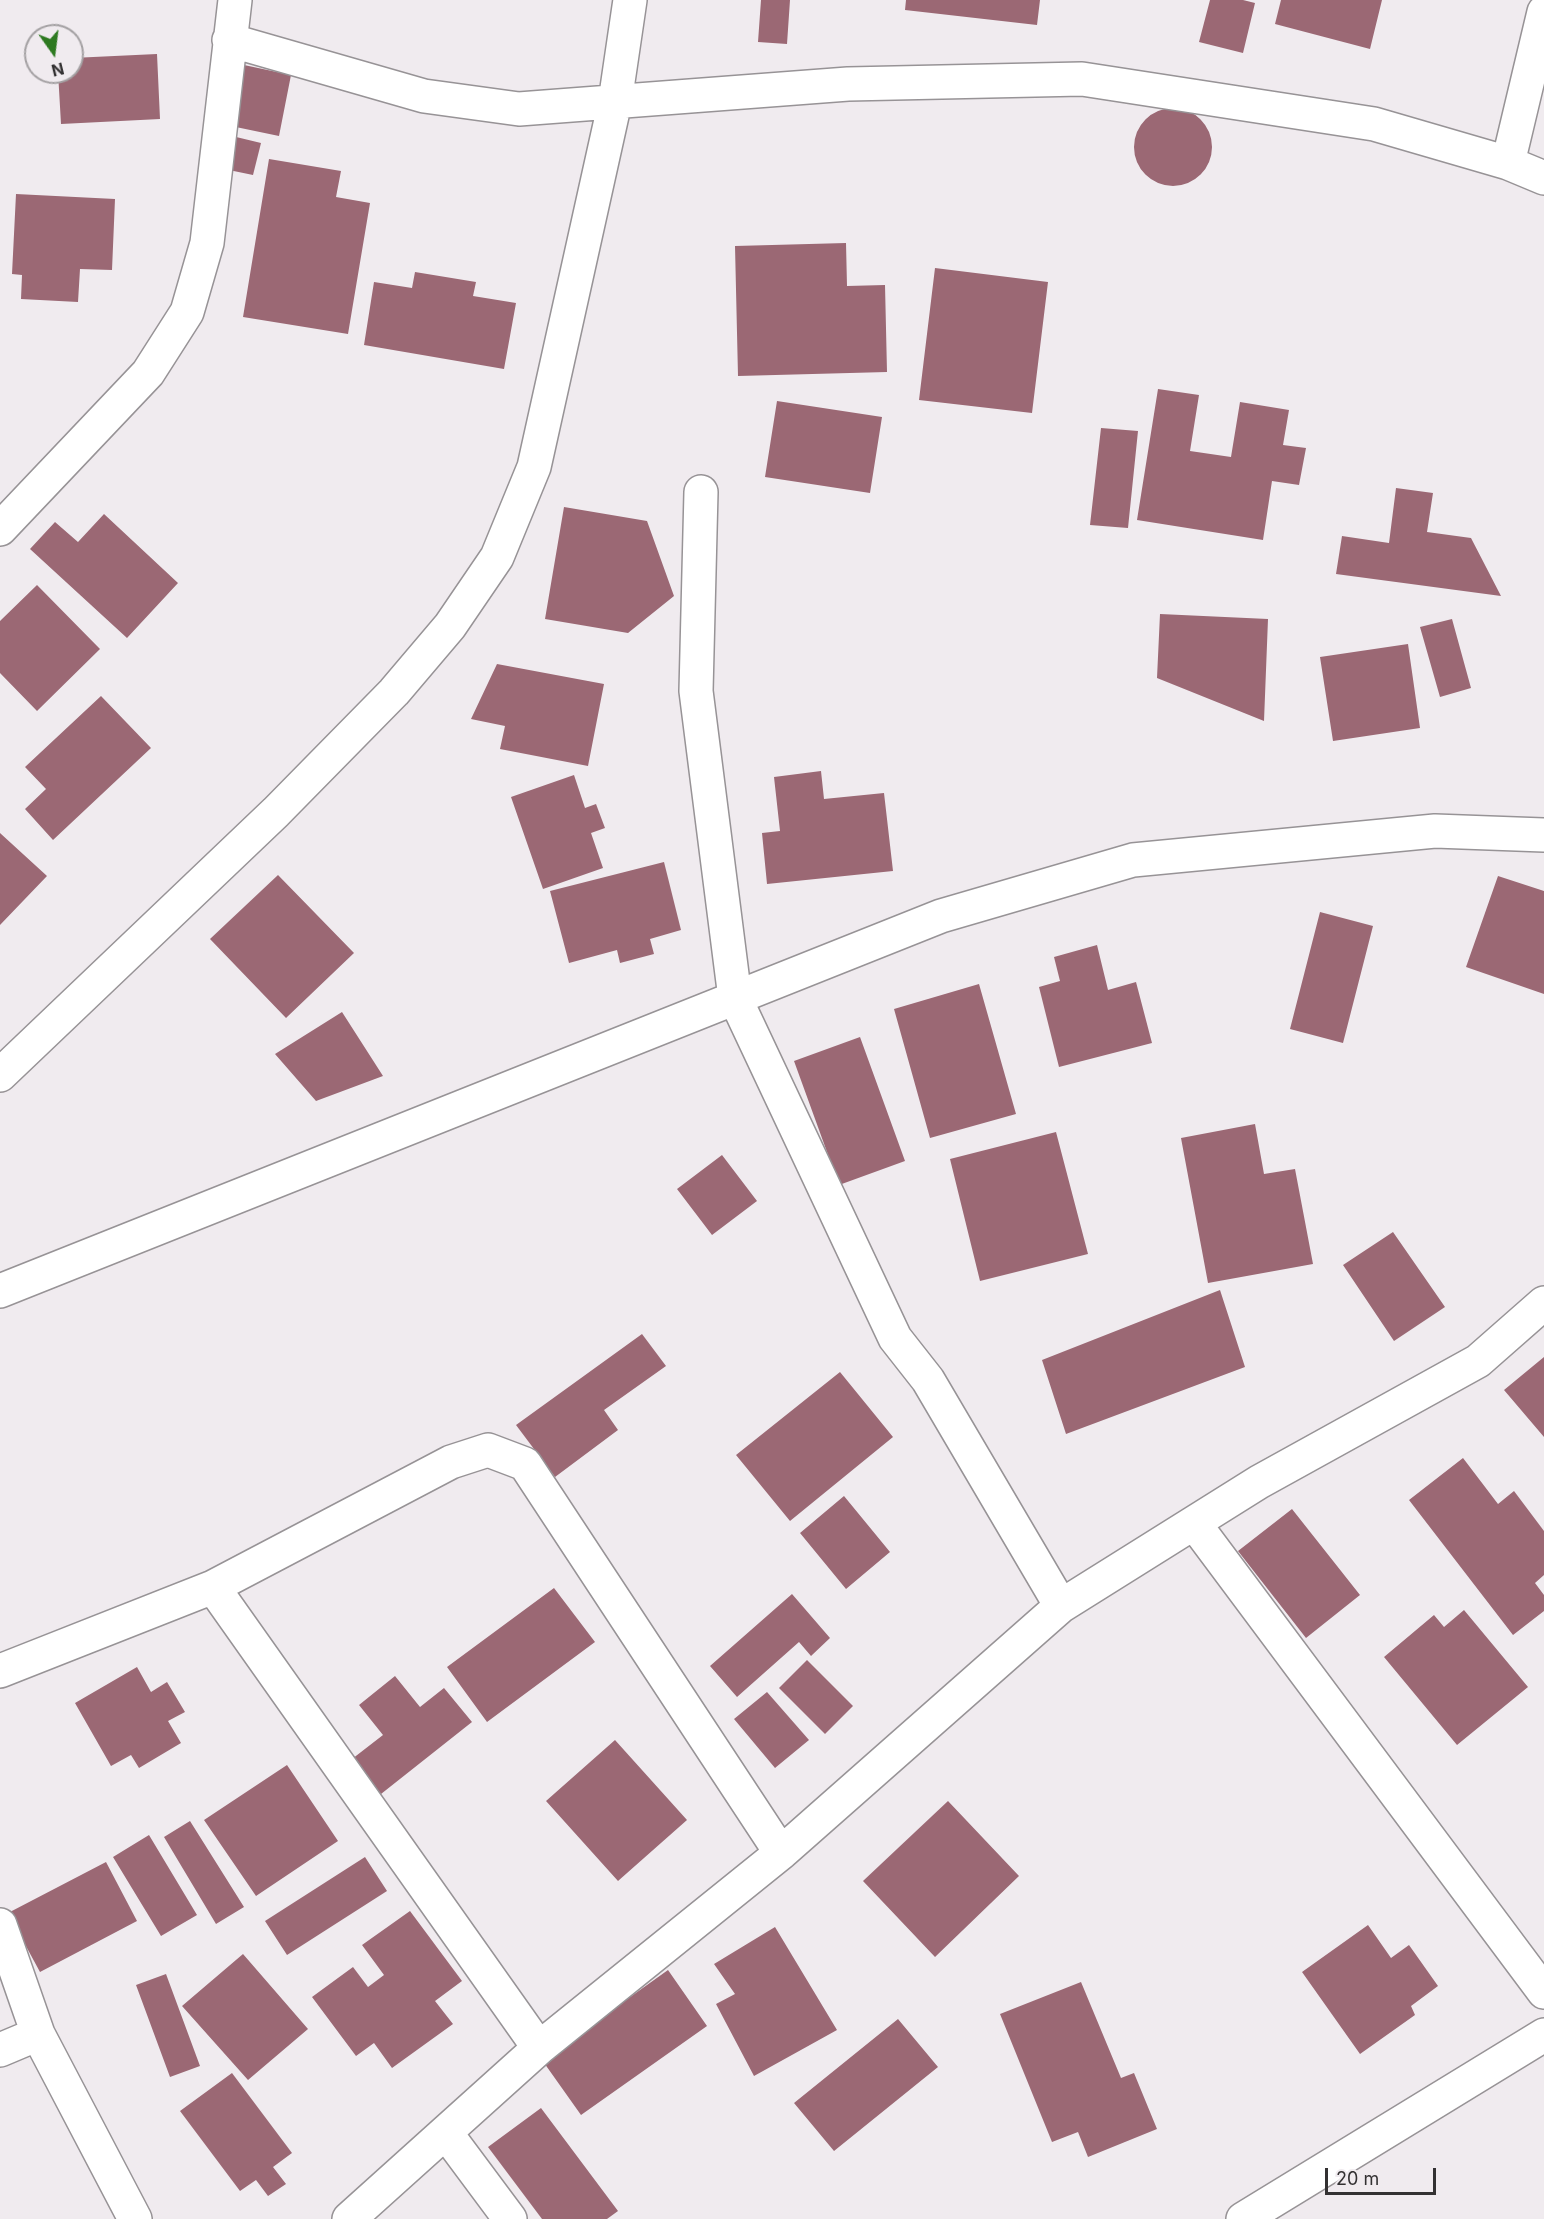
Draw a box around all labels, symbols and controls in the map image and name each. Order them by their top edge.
north arrow [24,24,84,84]
text: N [50,58,66,81]
scale bar [1328,2156,1439,2194]
text: 20 m [1336,2168,1379,2189]

